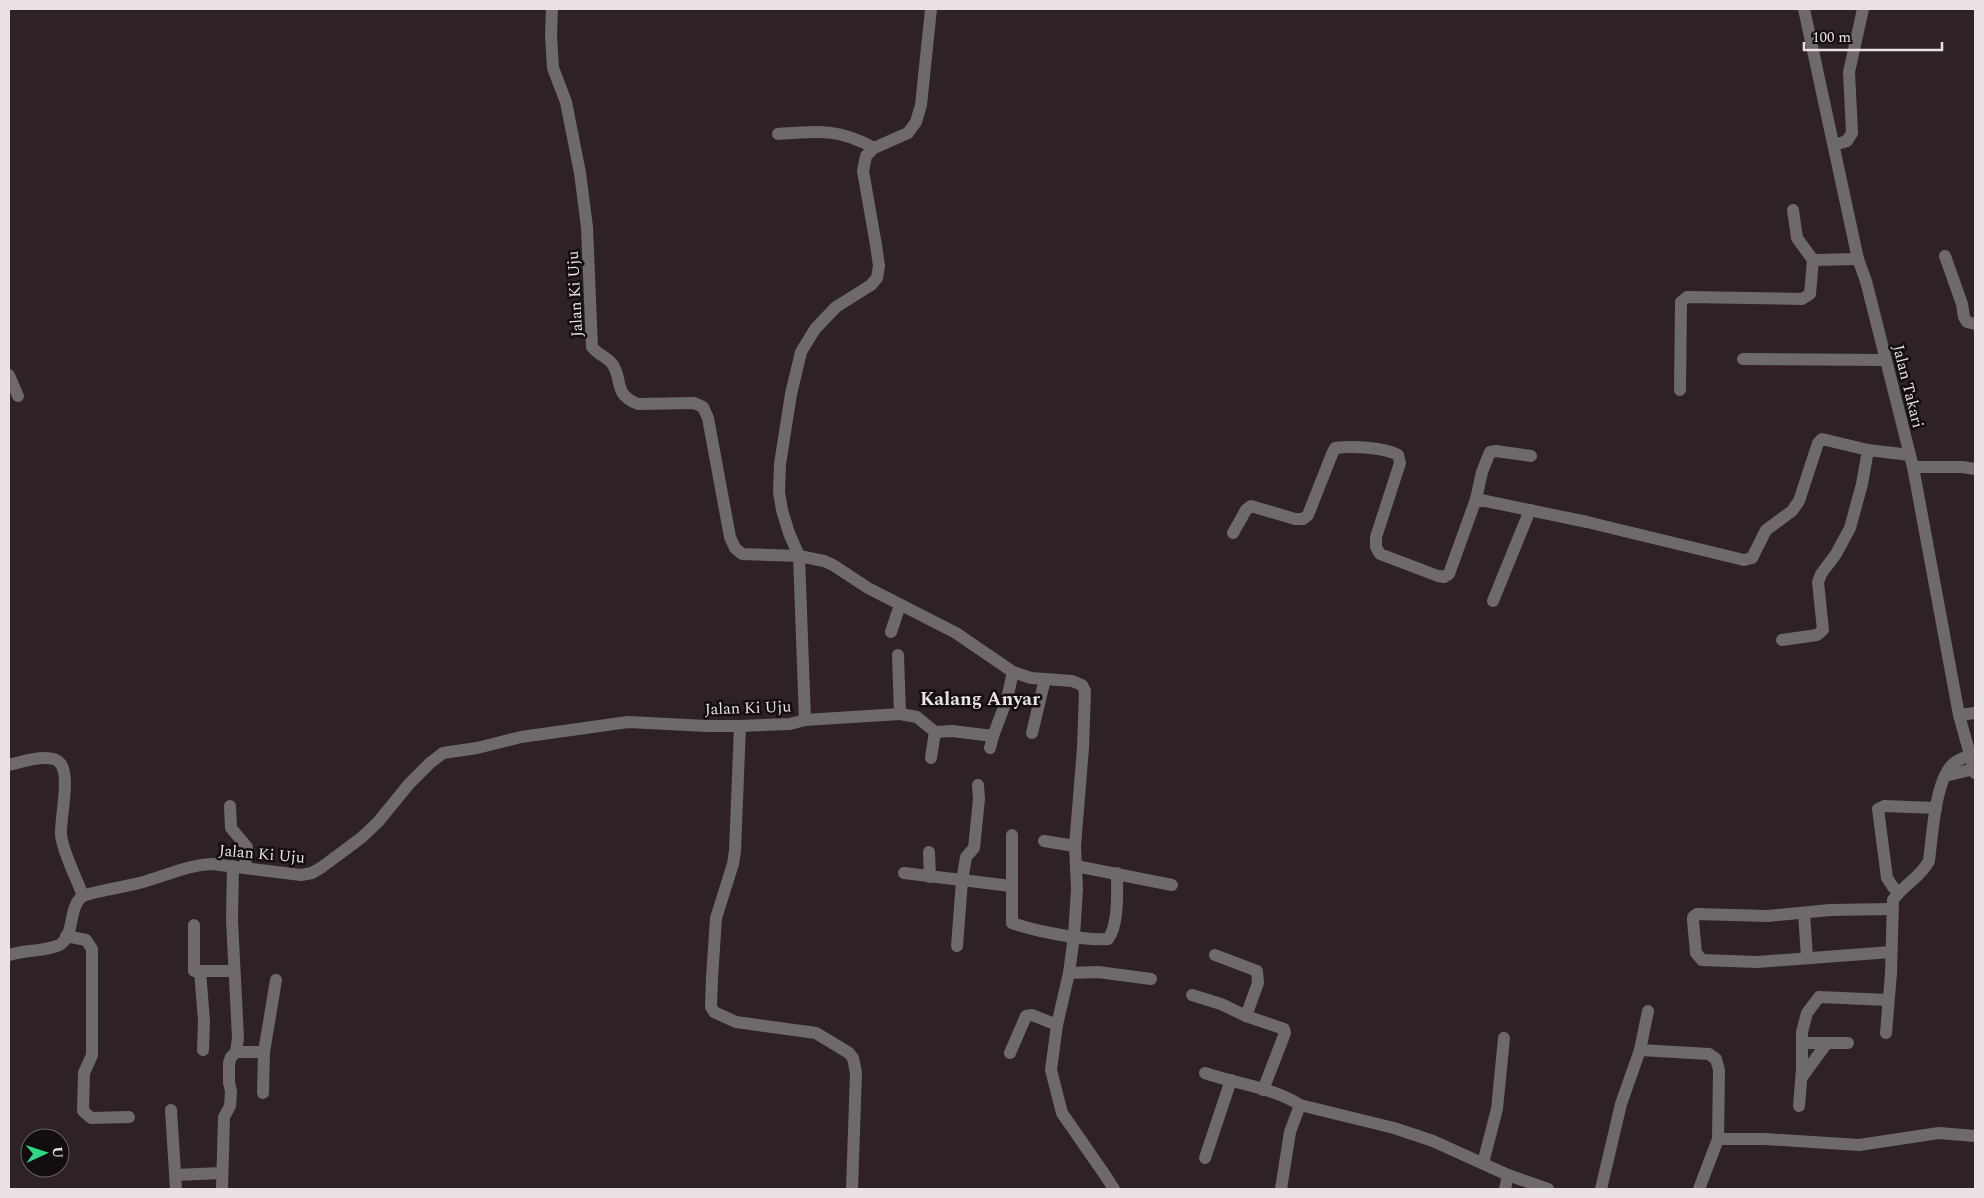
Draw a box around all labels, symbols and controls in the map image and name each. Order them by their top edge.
scale bar [1804,20,1942,52]
text: 100 m [1812,26,1851,49]
street label: Jalan Ki Uju [561,250,589,338]
street label: Jalan Takari [1886,342,1930,430]
district label: Kalang Anyar [920,685,1041,714]
street label: Jalan Ki Uju [704,694,792,722]
street label: Jalan Ki Uju [218,838,306,870]
north arrow [20,1128,70,1178]
text: U [47,1146,68,1159]

